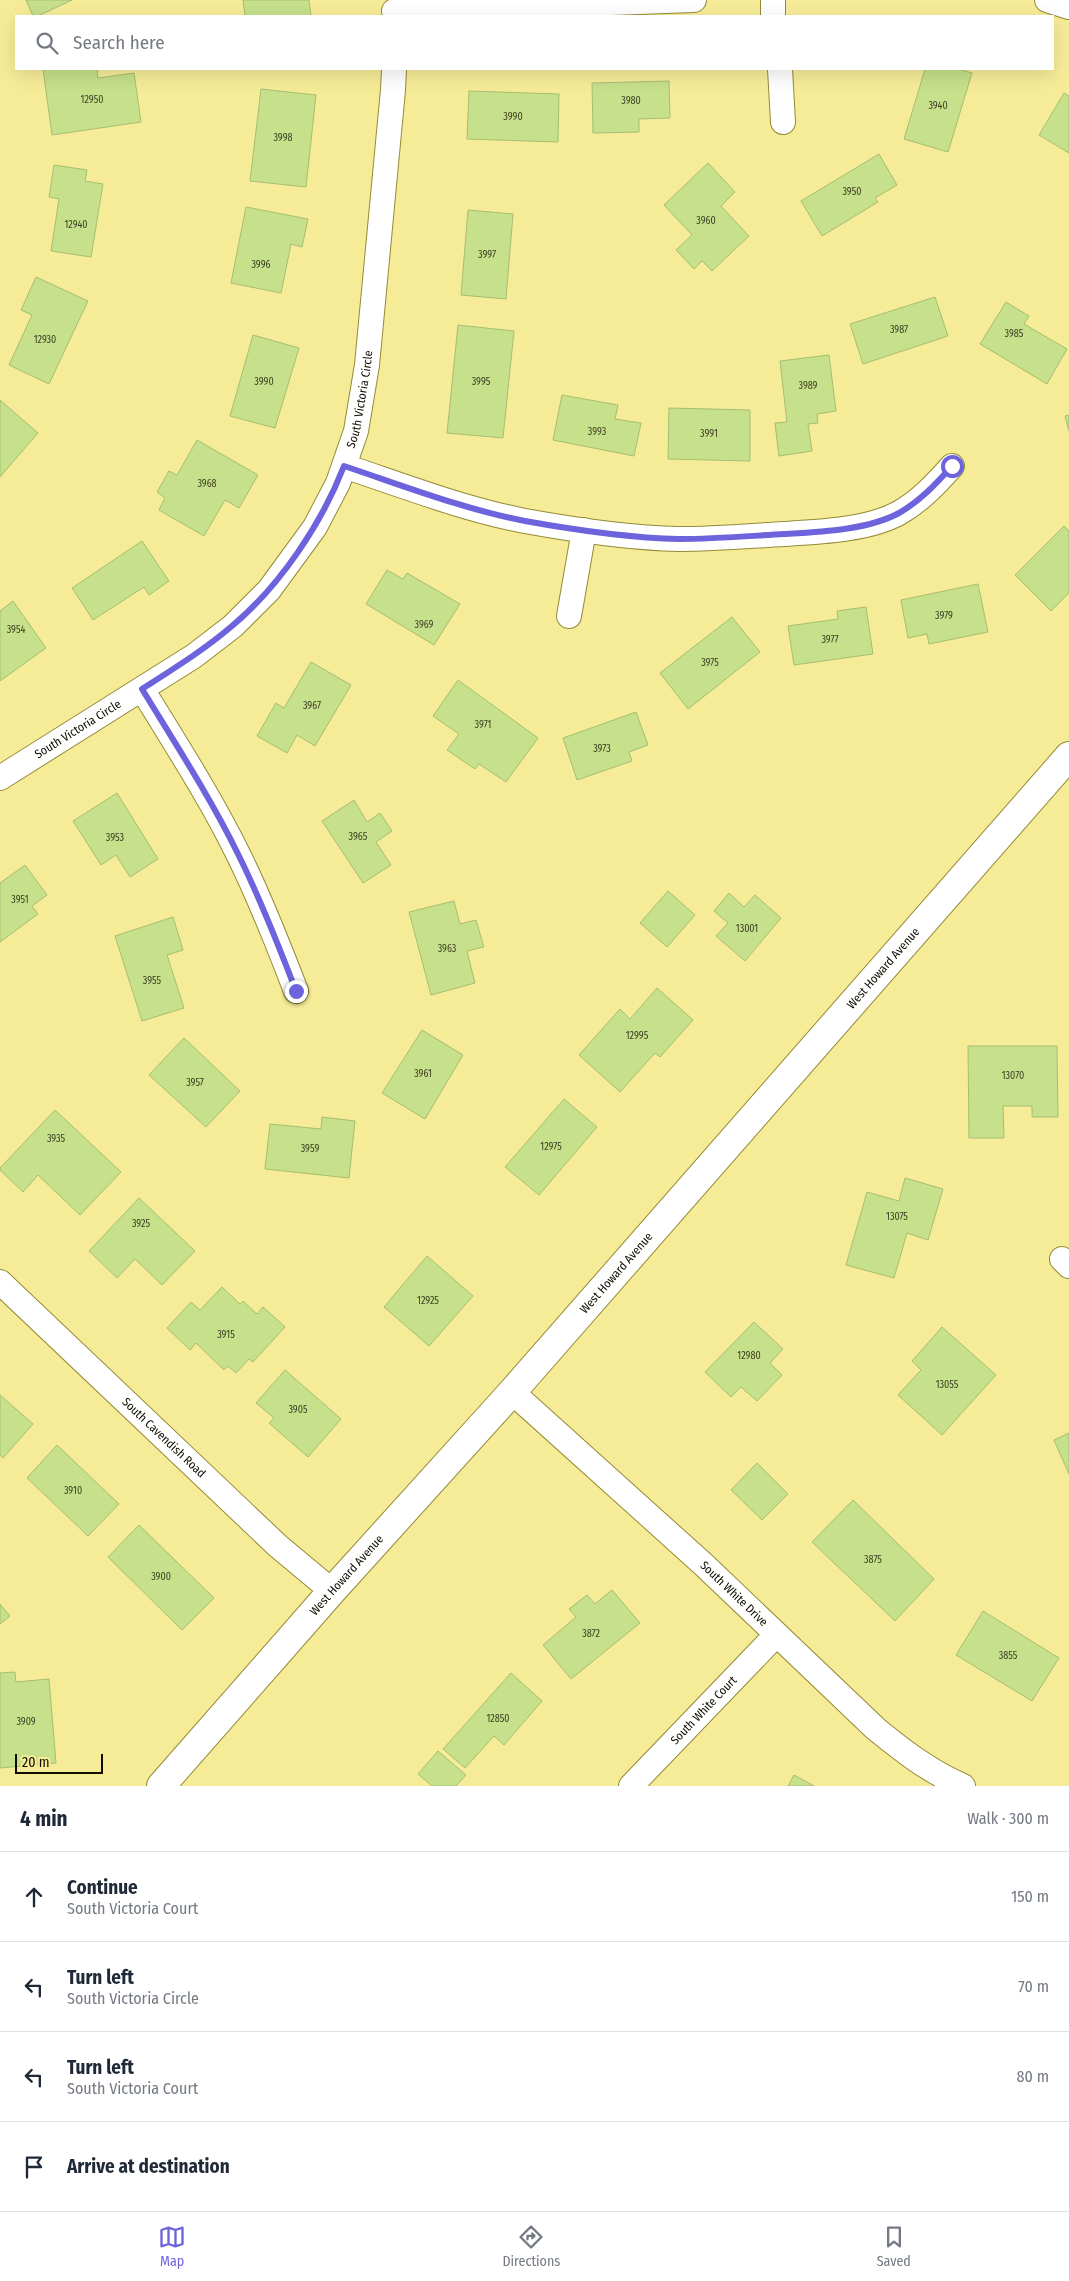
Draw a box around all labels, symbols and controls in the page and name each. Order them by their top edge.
search box [15,15,1054,70]
icon: search [33,29,61,57]
text: Search here [73,31,165,54]
house number: 12950 [81,94,103,106]
house number: 3980 [621,95,641,107]
house number: 3940 [928,100,948,112]
house number: 3990 [503,111,523,123]
house number: 3998 [273,132,293,144]
house number: 3950 [842,186,862,198]
house number: 3960 [696,215,716,227]
house number: 12940 [64,219,88,231]
house number: 3997 [478,249,496,261]
house number: 3996 [251,259,271,271]
house number: 3987 [890,324,908,336]
house number: 3985 [1005,328,1024,340]
house number: 12930 [34,334,56,346]
street label: South Victoria Circle [344,350,375,450]
house number: 3990 [254,376,274,388]
house number: 3995 [472,376,491,388]
house number: 3989 [799,380,818,392]
house number: 3993 [588,426,607,438]
house number: 3991 [700,428,718,440]
route start [941,455,964,478]
house number: 3968 [197,478,217,490]
house number: 3979 [935,610,953,622]
house number: 3969 [415,619,434,631]
house number: 3954 [7,624,25,636]
house number: 3977 [821,634,839,646]
house number: 3975 [701,657,719,669]
street label: South Victoria Circle [32,697,124,761]
house number: 3967 [303,700,321,712]
house number: 3971 [475,719,491,731]
house number: 3973 [593,743,611,755]
house number: 3965 [349,831,368,843]
house number: 3953 [106,832,125,844]
house number: 3951 [11,894,29,906]
house number: 13001 [736,923,758,935]
street label: West Howard Avenue [844,925,922,1012]
house number: 3963 [438,943,457,955]
house number: 3955 [143,975,162,987]
route end [285,980,308,1003]
house number: 12995 [626,1030,649,1042]
house number: 3961 [414,1068,432,1080]
house number: 13070 [1002,1070,1024,1082]
house number: 3957 [186,1077,204,1089]
house number: 3935 [47,1133,65,1145]
house number: 12975 [540,1141,562,1153]
house number: 3959 [301,1143,319,1155]
house number: 13075 [886,1211,908,1223]
house number: 3925 [132,1218,150,1230]
street label: West Howard Avenue [577,1229,656,1316]
house number: 12925 [417,1295,439,1307]
house number: 3915 [217,1329,235,1341]
house number: 12980 [737,1350,761,1362]
house number: 13055 [936,1379,959,1391]
street label: South Cavendish Road [119,1395,208,1480]
house number: 3905 [288,1404,308,1416]
house number: 3910 [64,1485,82,1497]
street label: West Howard Avenue [307,1532,386,1618]
house number: 3875 [864,1554,882,1566]
street label: South White Drive [697,1558,771,1629]
house number: 3900 [151,1571,171,1583]
house number: 3872 [582,1628,600,1640]
house number: 3855 [999,1650,1018,1662]
street label: South White Court [668,1673,740,1747]
house number: 12850 [486,1713,510,1725]
house number: 3909 [16,1716,36,1728]
scale bar [15,1751,102,1774]
text: 20 m [22,1754,50,1771]
text: 4 min [20,1806,68,1832]
text: Walk · 300 m [967,1809,1049,1828]
text: Continue [67,1876,138,1899]
icon: ahead [20,1883,48,1911]
text: 150 m [1011,1887,1049,1906]
text: South Victoria Court [67,1899,198,1918]
text: Turn left [67,1966,134,1989]
icon: left [20,1973,48,2001]
text: 70 m [1018,1977,1049,1996]
text: South Victoria Circle [67,1989,199,2008]
text: Turn left [67,2056,134,2079]
icon: left [20,2063,48,2091]
text: 80 m [1017,2067,1049,2086]
text: South Victoria Court [67,2079,198,2098]
icon: arrive [20,2153,48,2181]
text: Arrive at destination [67,2155,230,2178]
tab: Map [158,2223,186,2270]
tab: Directions [502,2223,560,2270]
tab: Saved [877,2223,911,2270]

